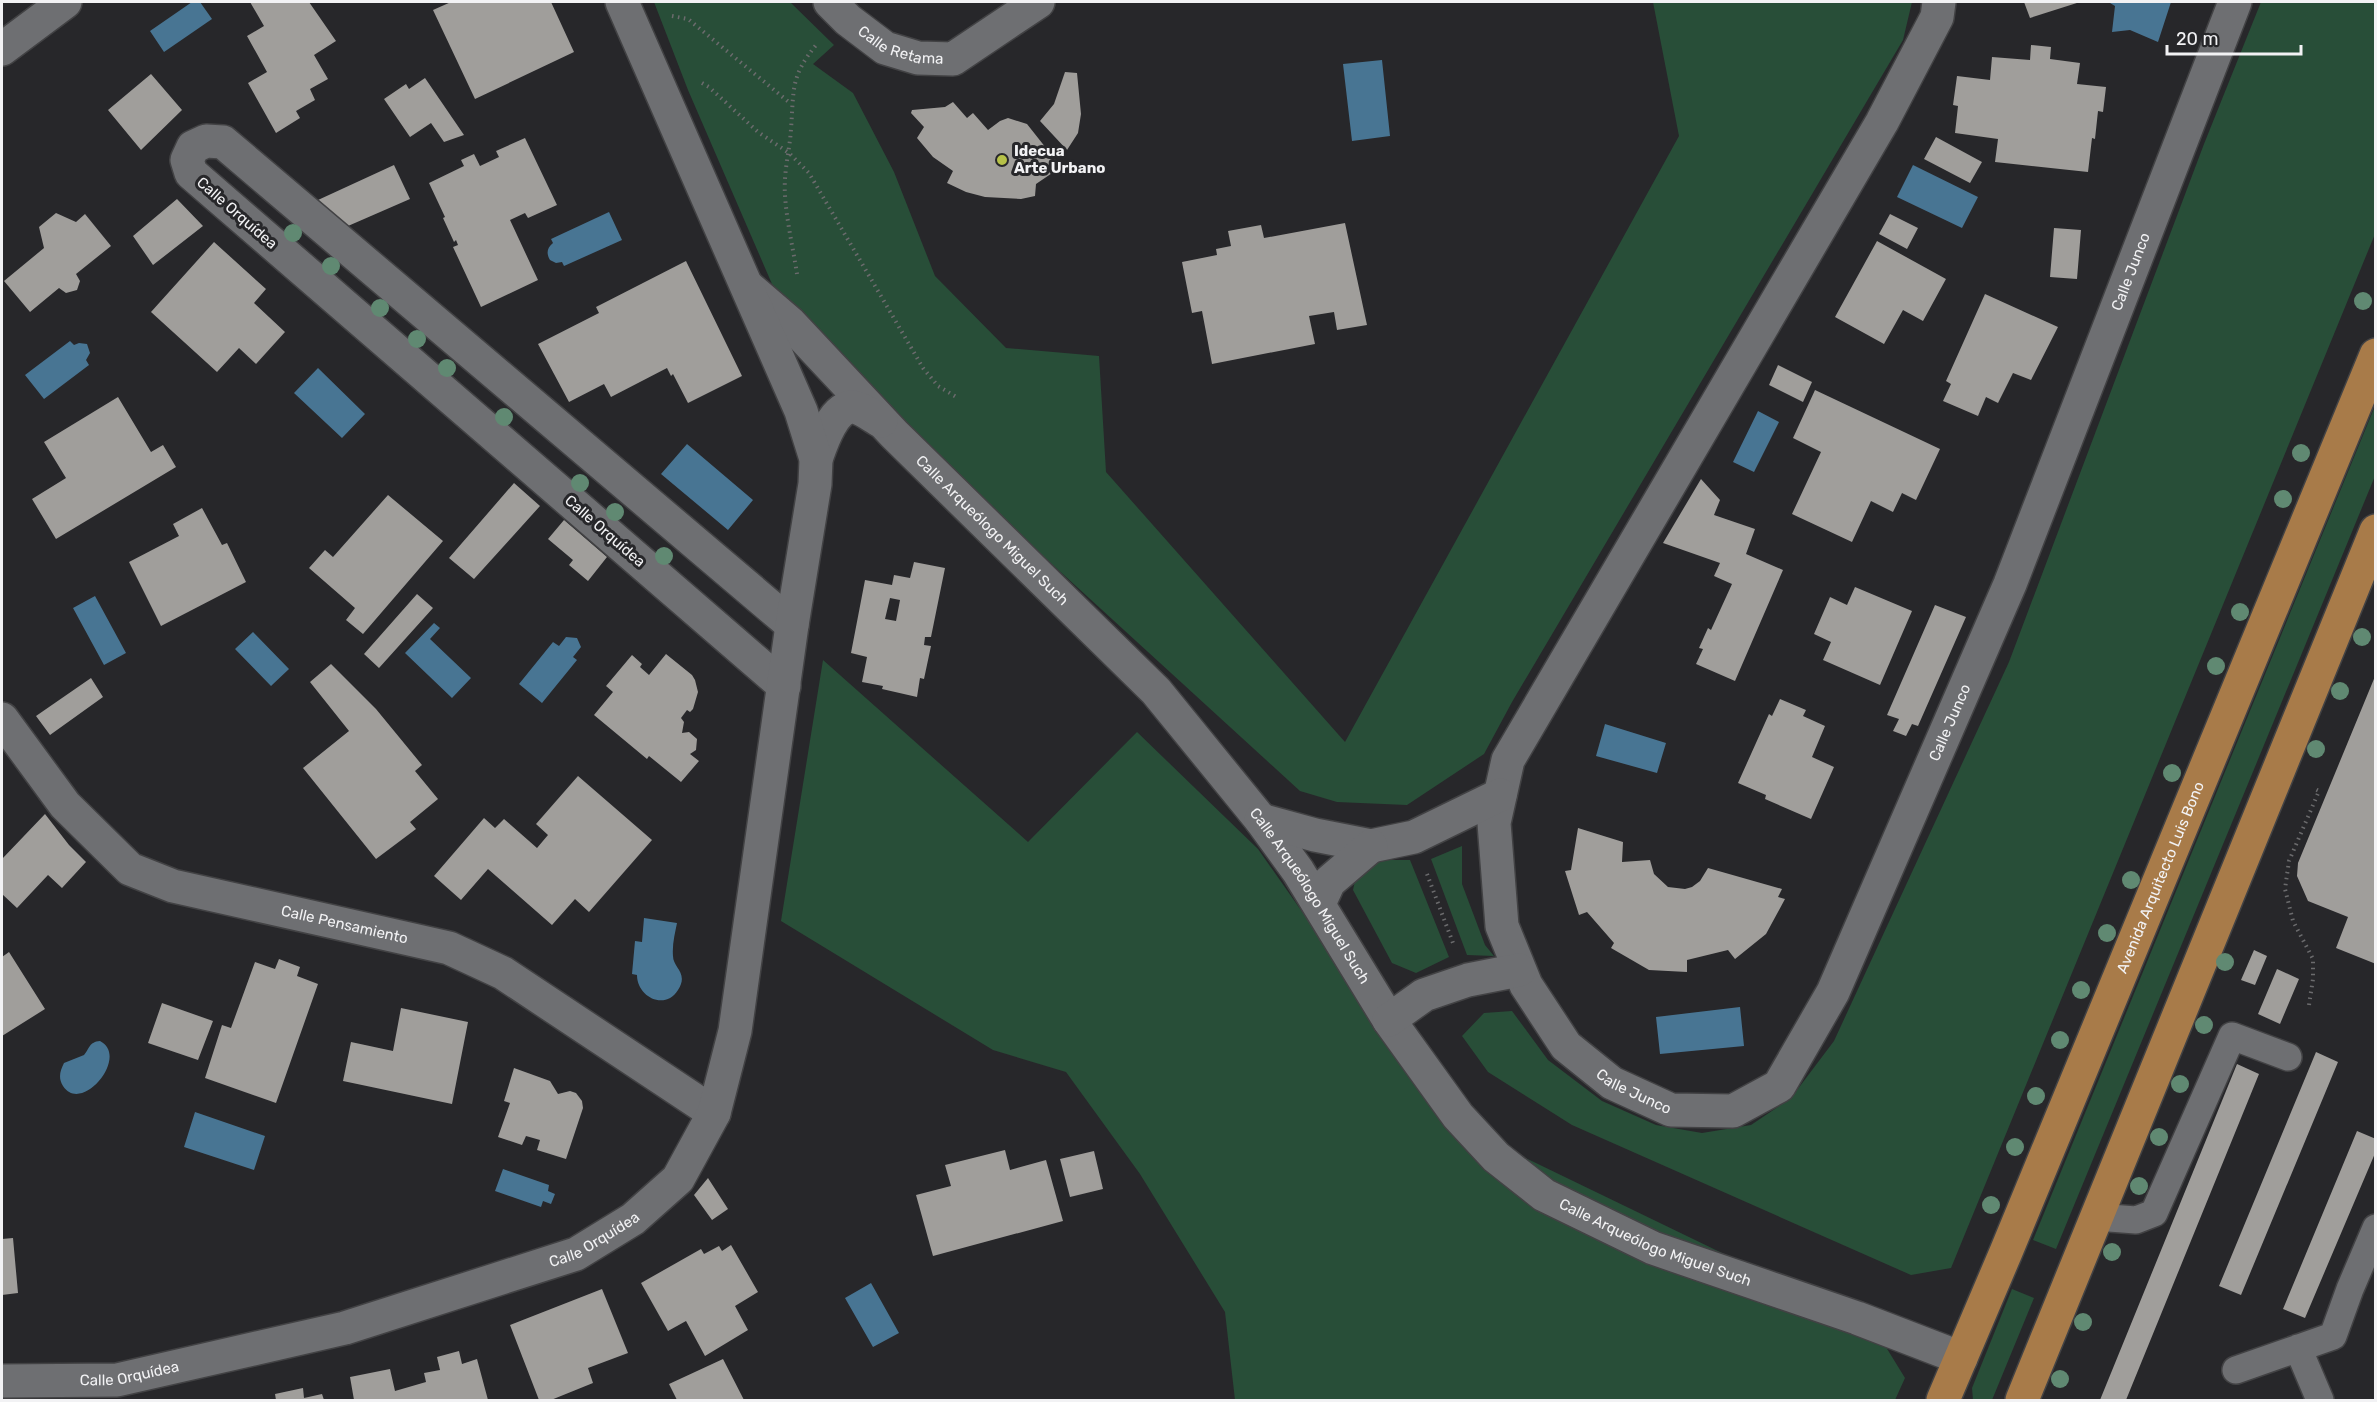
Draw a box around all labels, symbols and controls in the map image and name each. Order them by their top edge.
scale bar [2167,18,2300,56]
street label: Calle Retama [854,22,944,68]
text: 20 m [2176,28,2218,50]
place label: Idecua Arte Urbano [1014,142,1105,177]
marker: Idecua Arte Urbano [995,153,1009,167]
street label: Calle Orquídea [193,173,281,253]
street label: Calle Junco [2108,230,2154,313]
street label: Calle Arqueólogo Miguel Such [912,452,1072,609]
street label: Calle Orquídea [561,491,649,571]
street label: Calle Junco [1925,681,1974,764]
street label: Avenida Arquitecto Luis Bono [2113,779,2208,976]
street label: Calle Arqueólogo Miguel Such [1246,804,1374,987]
street label: Calle Pensamiento [279,902,410,948]
street label: Calle Junco [1592,1065,1674,1118]
street label: Calle Arqueólogo Miguel Such [1556,1195,1754,1290]
street label: Calle Orquídea [547,1208,643,1271]
street label: Calle Orquídea [80,1357,181,1389]

